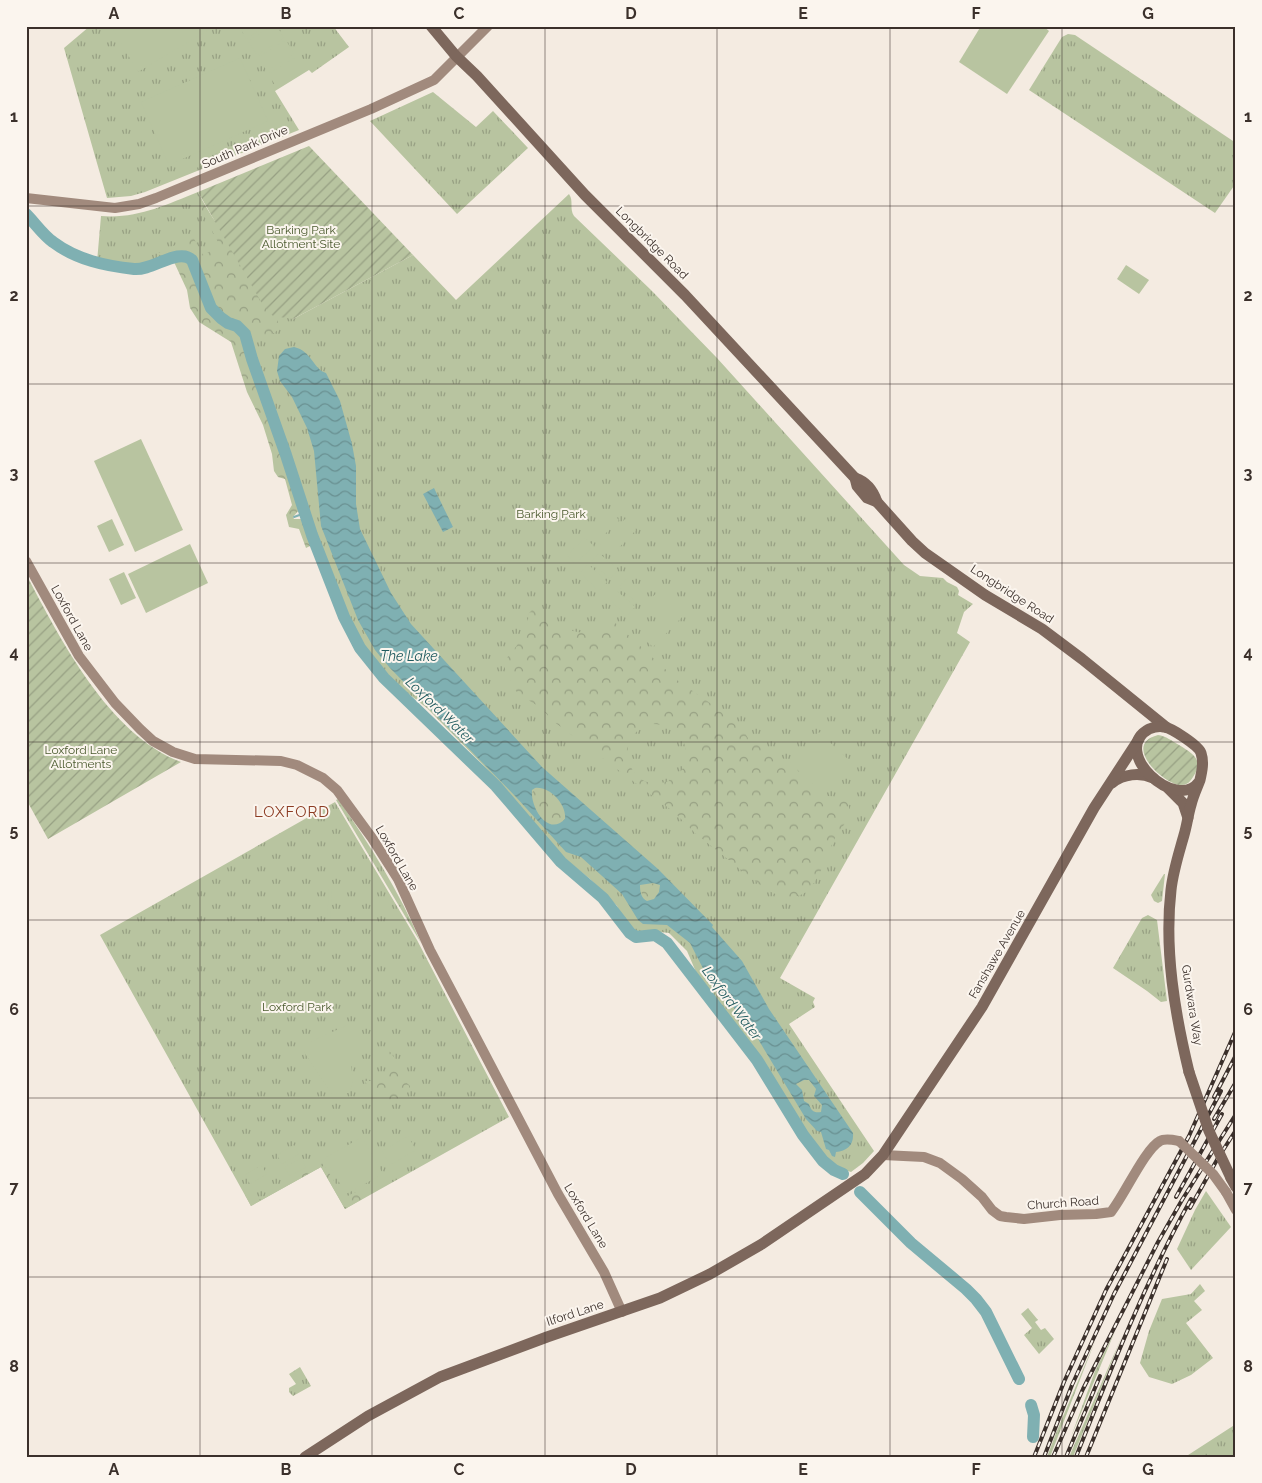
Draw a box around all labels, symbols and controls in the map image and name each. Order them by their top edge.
text: A [109,4,120,23]
text: B [281,4,292,23]
text: C [454,4,465,23]
text: D [625,4,637,23]
text: E [798,4,808,23]
text: F [971,4,981,23]
text: G [1142,4,1154,23]
text: 1 [10,107,18,126]
text: 1 [1244,107,1252,126]
street label: South Park Drive [200,123,290,171]
street label: Longbridge Road [613,204,691,282]
park label: Barking Park Allotment Site [262,223,340,251]
text: 2 [9,286,19,305]
text: 2 [1243,286,1253,305]
text: 3 [10,464,19,483]
text: 3 [1244,464,1253,483]
park label: Barking Park [516,507,586,521]
street label: Longbridge Road [968,562,1056,626]
street label: Loxford Lane [48,583,96,653]
text: 4 [9,643,19,662]
text: 4 [1243,643,1253,662]
water label: The Lake [380,648,438,664]
water label: Loxford Water [403,674,478,747]
park label: Loxford Lane Allotments [45,743,117,771]
district label: LOXFORD [254,803,330,821]
text: 5 [10,821,19,840]
text: 5 [1244,821,1253,840]
street label: Loxford Lane [373,823,421,893]
street label: Fanshawe Avenue [966,907,1028,1001]
water label: Loxford Water [699,963,766,1044]
street label: Gurdwara Way [1179,964,1205,1047]
text: 6 [9,1000,19,1019]
park label: Loxford Park [262,1000,333,1014]
text: 6 [1243,1000,1253,1019]
text: 7 [10,1178,19,1197]
text: 7 [1244,1178,1253,1197]
street label: Loxford Lane [561,1181,611,1251]
street label: Church Road [1027,1194,1099,1212]
street label: Ilford Lane [545,1297,605,1329]
text: 8 [9,1357,19,1376]
text: 8 [1243,1357,1253,1376]
text: A [109,1460,120,1479]
text: B [281,1460,292,1479]
text: C [454,1460,465,1479]
text: D [625,1460,637,1479]
text: E [798,1460,808,1479]
text: F [971,1460,981,1479]
text: G [1142,1460,1154,1479]

